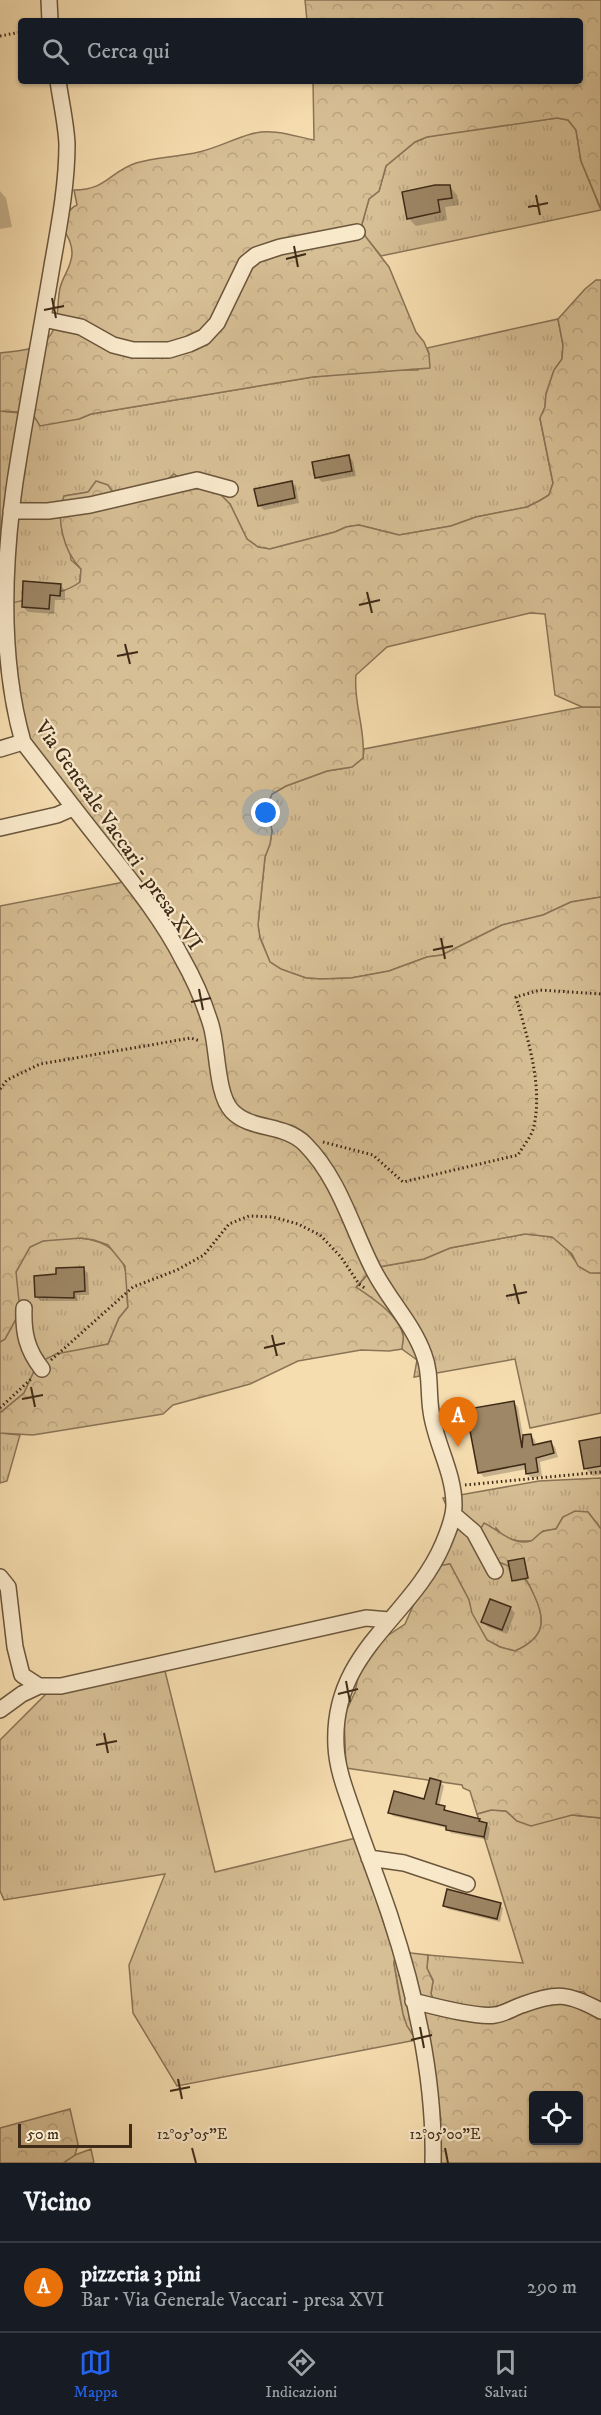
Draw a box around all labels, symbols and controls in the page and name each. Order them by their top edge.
search box [18,18,583,84]
icon: search [39,35,72,68]
text: Cerca qui [87,38,170,65]
street label: Via Generale Vaccari - presa XVI [28,715,208,955]
your location [251,798,280,827]
pin: A [438,1398,478,1447]
map controls [529,2091,583,2145]
button: locate [529,2091,583,2145]
scale bar [18,2121,132,2148]
text: 50 m [27,2124,59,2144]
text: 12°05'05"E [157,2125,228,2144]
text: 12°05'00"E [409,2125,481,2144]
text: Vicino [24,2186,91,2219]
text: pizzeria 3 pini [81,2261,201,2288]
text: A [37,2275,50,2300]
text: 290 m [527,2275,577,2300]
text: Bar · Via Generale Vaccari - presa XVI [81,2288,384,2313]
tab: Mappa [74,2346,118,2402]
tab: Indicazioni [265,2346,337,2402]
tab: Salvati [484,2346,527,2402]

